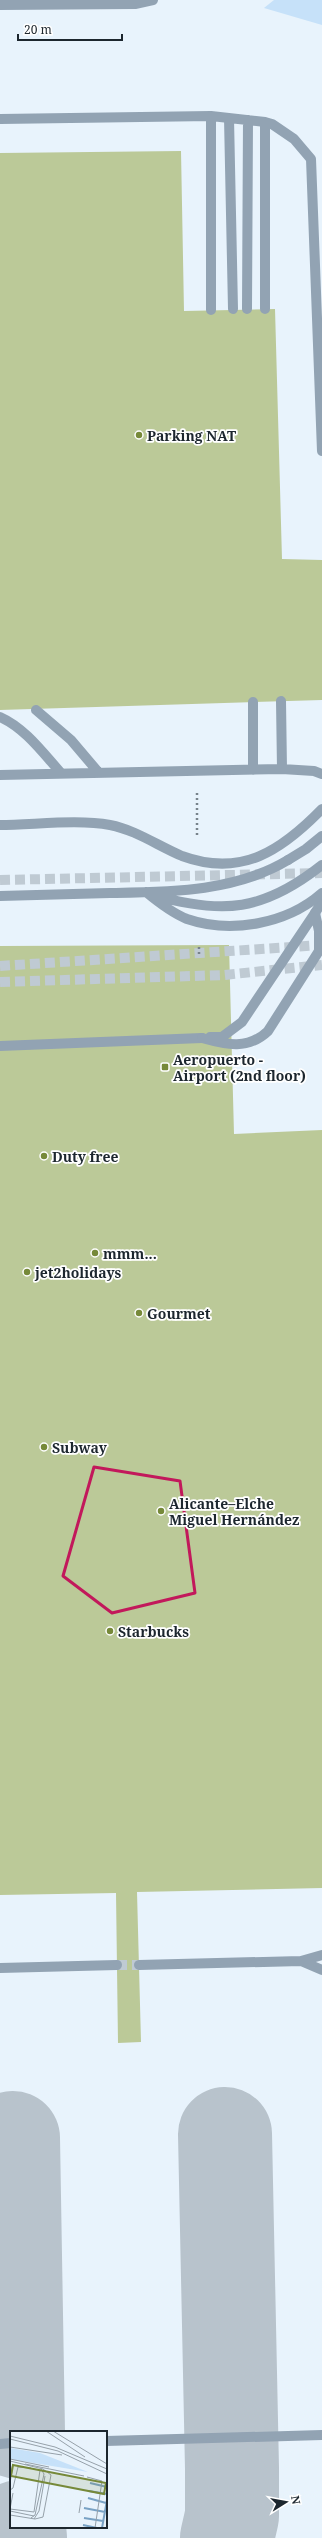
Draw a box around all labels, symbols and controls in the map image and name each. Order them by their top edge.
scale bar [18,16,122,42]
text: 20 m [24,21,52,38]
place label: Parking NAT [147,426,236,445]
marker: Parking NAT [134,430,144,440]
place label: Aeropuerto - Airport (2nd floor) [173,1050,306,1085]
marker: Aeropuerto - Airport (2nd floor) [160,1062,170,1072]
place label: Duty free [52,1147,119,1166]
marker: Duty free [39,1151,49,1161]
place label: mmm... [103,1244,157,1263]
marker: mmm... [90,1248,100,1258]
place label: jet2holidays [34,1263,122,1282]
marker: jet2holidays [22,1267,32,1277]
place label: Gourmet [147,1304,211,1323]
marker: Gourmet [134,1308,144,1318]
place label: Subway [52,1438,108,1457]
marker: Subway [39,1442,49,1452]
place label: Alicante–Elche Miguel Hernández [169,1494,299,1529]
marker: Alicante–Elche Miguel Hernández [156,1506,166,1516]
place label: Starbucks [118,1622,189,1641]
marker: Starbucks [105,1626,115,1636]
inset map [10,2431,107,2528]
north arrow [266,2482,306,2522]
text: N [288,2494,305,2506]

